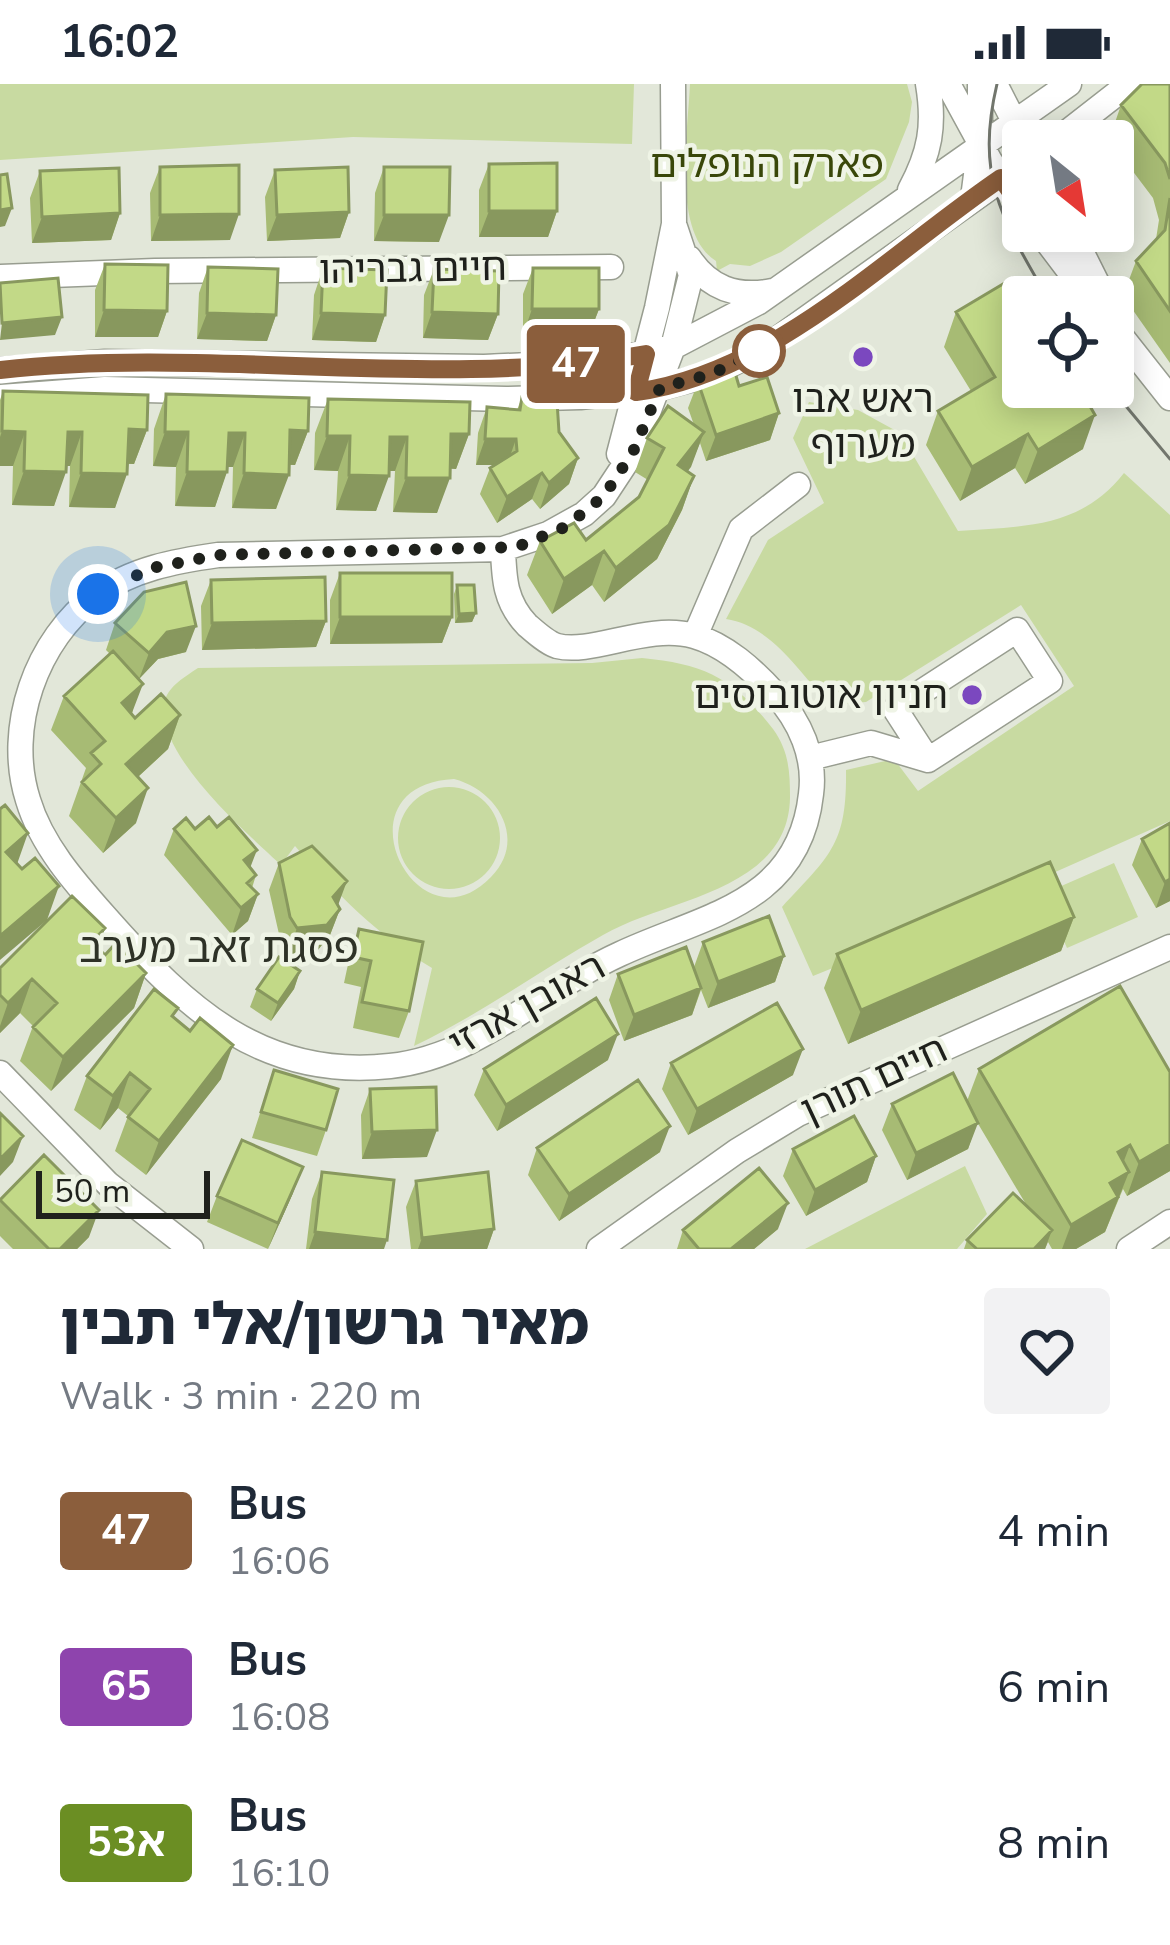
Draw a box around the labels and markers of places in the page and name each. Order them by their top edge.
unlabelled marker [734,326,784,376]
marker: ראש אבו מערוף [850,344,876,370]
place label: ראש אבו מערוף [792,373,934,471]
place label: חניון אוטובוסים [694,669,948,722]
marker: חניון אוטובוסים [959,682,985,708]

